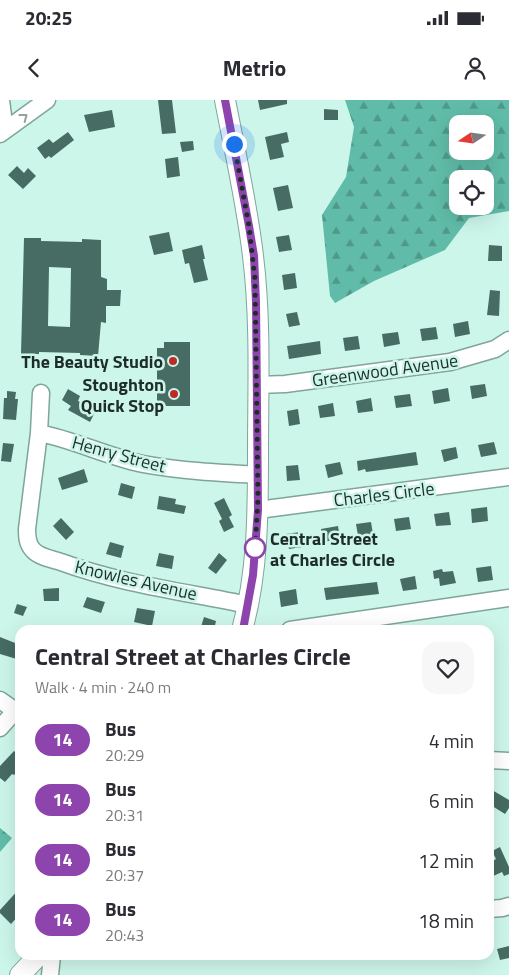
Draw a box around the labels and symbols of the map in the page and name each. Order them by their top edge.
one-way arrow [18,114,27,122]
north arrow [449,115,494,160]
your location [222,132,247,157]
street label: Greenwood Avenue [310,346,460,394]
place label: The Beauty Studio [21,348,163,375]
marker: The Beauty Studio [167,355,179,367]
place label: Stoughton Quick Stop [81,371,164,419]
marker: Stoughton Quick Stop [168,388,180,400]
street label: Henry Street [69,429,170,480]
street label: Charles Circle [332,474,436,514]
place label: Central Street at Charles Circle [270,525,395,573]
marker: Central Street at Charles Circle [244,537,266,559]
street label: Knowles Avenue [72,553,200,607]

